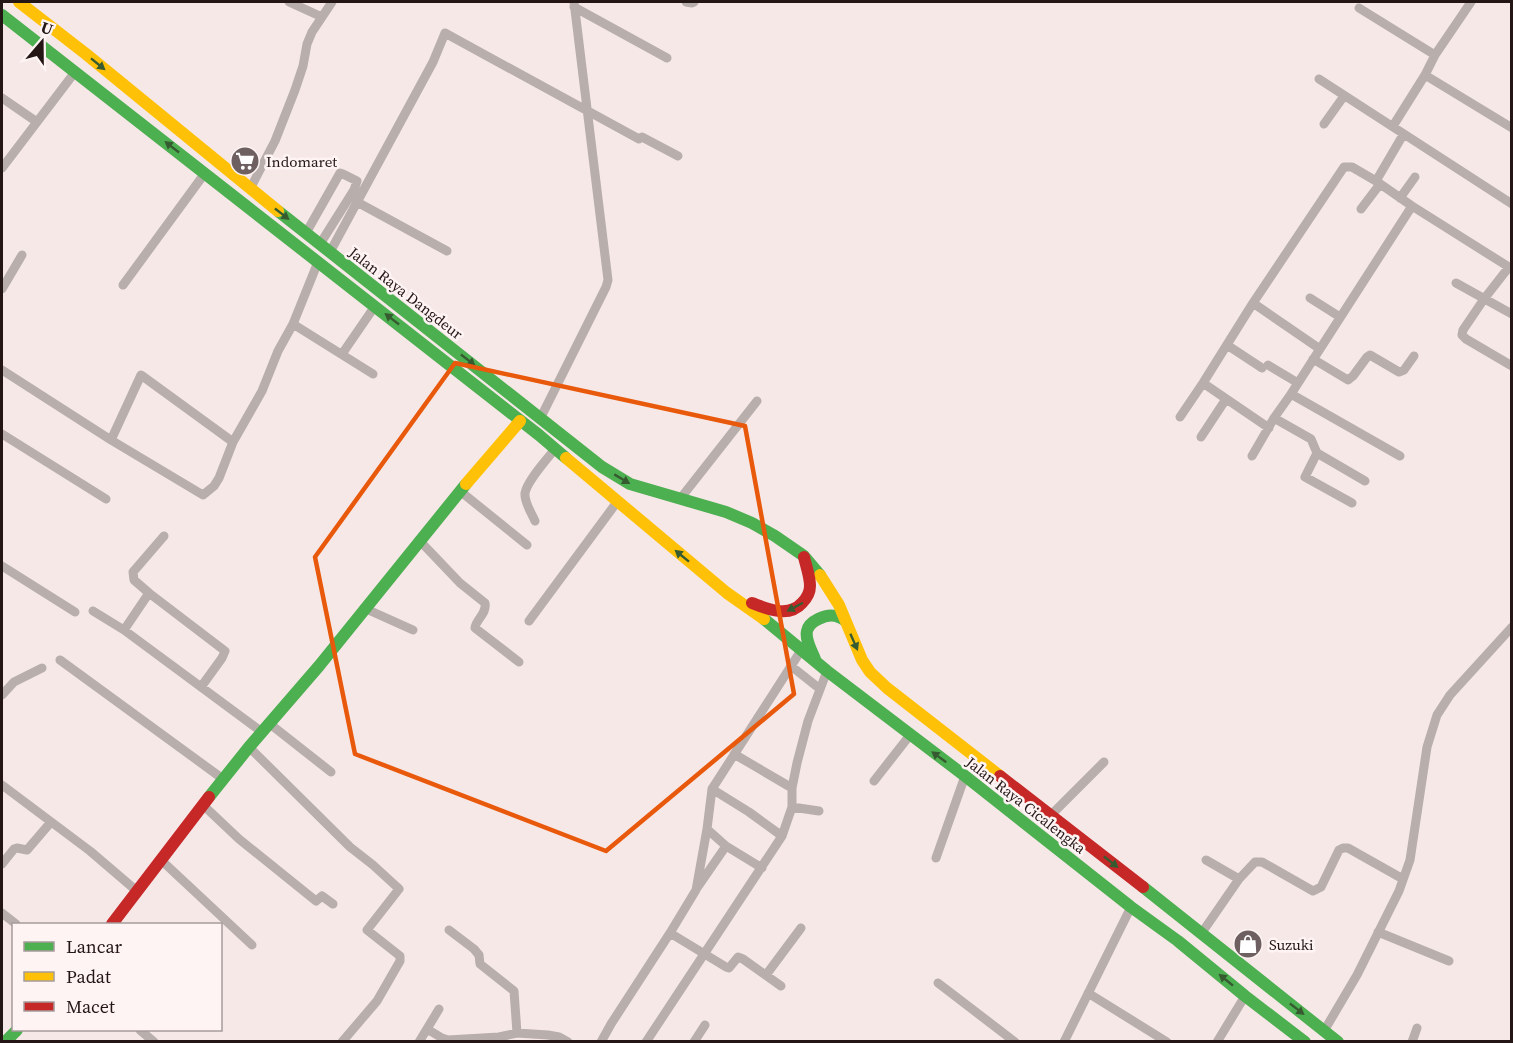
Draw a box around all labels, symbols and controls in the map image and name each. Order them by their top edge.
north arrow [12,12,72,72]
text: U [38,16,57,40]
one-way arrow [90,57,105,70]
one-way arrow [165,142,180,154]
supermarket icon: Indomaret [229,145,261,177]
place label: Indomaret [266,151,337,172]
one-way arrow [274,207,289,219]
street label: Jalan Raya Dangdeur [344,241,468,345]
one-way arrow [384,313,400,326]
one-way arrow [460,354,476,367]
one-way arrow [614,474,631,484]
one-way arrow [675,550,690,563]
one-way arrow [786,602,803,612]
one-way arrow [849,634,858,651]
one-way arrow [932,751,947,763]
street label: Jalan Raya Cicalengka [961,751,1091,859]
one-way arrow [1103,856,1118,868]
legend [12,923,222,1031]
shop icon: Suzuki [1232,928,1264,960]
text: Lancar [66,934,123,959]
place label: Suzuki [1269,934,1314,955]
text: Padat [66,964,111,989]
one-way arrow [1218,974,1233,986]
text: Macet [66,994,115,1019]
one-way arrow [1289,1003,1304,1015]

